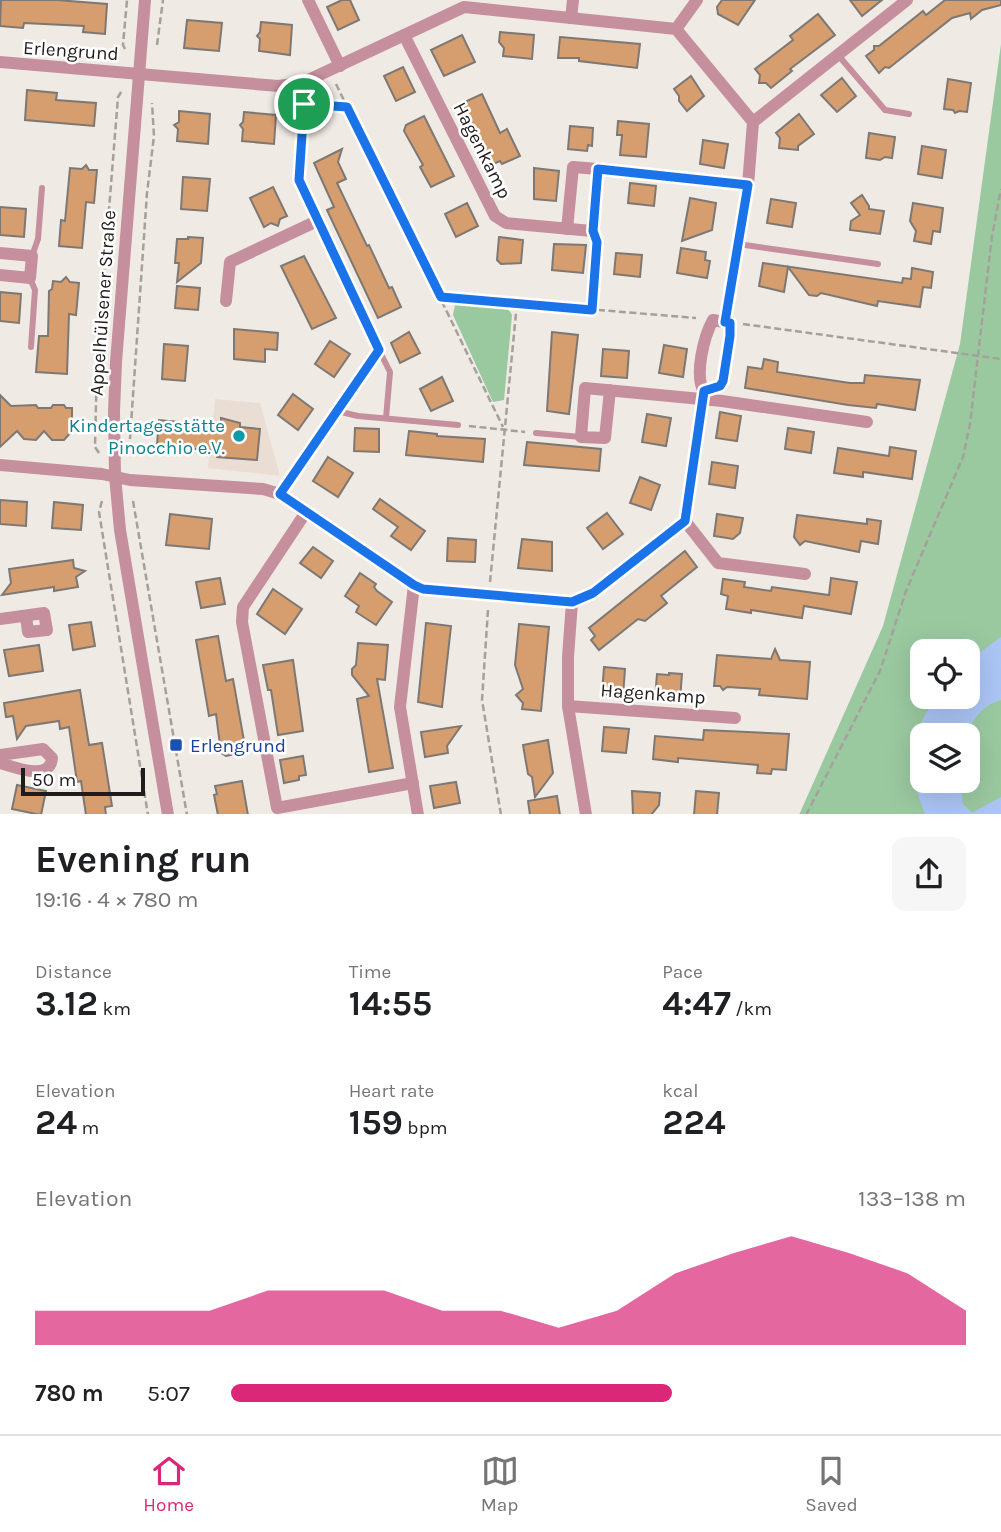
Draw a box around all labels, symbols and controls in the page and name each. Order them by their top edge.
street label: Erlengrund [22,37,120,65]
pin [274,74,334,134]
icon: arrive [285,85,323,123]
street label: Hagenkamp [448,99,516,202]
street label: Appelhülsener Straße [86,209,120,397]
place label: Kindertagesstätte Pinocchio e.V. [69,415,225,459]
marker: Kindertagesstätte Pinocchio e.V. [231,428,247,444]
map controls [910,639,980,793]
button: locate [910,639,980,709]
street label: Hagenkamp [600,679,706,709]
button: layers [910,723,980,793]
place label: Erlengrund [190,735,286,757]
marker: Erlengrund [168,737,184,753]
scale bar [21,766,145,797]
text: 50 m [32,769,76,791]
text: Evening run [35,837,251,882]
button: share [892,837,966,911]
text: 19:16 · 4 × 780 m [35,886,198,913]
text: Distance [35,961,112,983]
text: Time [349,961,391,983]
text: Pace [662,961,703,983]
text: 3.12 [35,983,98,1024]
text: 14:55 [349,983,432,1024]
text: 4:47 [662,983,731,1024]
text: km [98,998,131,1020]
text: /km [731,998,772,1020]
text: Elevation [35,1080,115,1102]
text: Heart rate [349,1080,434,1102]
text: kcal [662,1080,699,1102]
text: 24 [35,1102,77,1143]
text: 159 [349,1102,403,1143]
text: 224 [662,1102,726,1143]
text: m [77,1117,99,1139]
text: bpm [403,1117,448,1139]
text: Elevation [35,1185,132,1212]
text: 133–138 m [858,1185,966,1212]
text: 780 m [35,1380,104,1407]
text: 5:07 [147,1380,190,1407]
tab: Home [143,1452,194,1516]
tab: Map [481,1452,519,1516]
tab: Saved [805,1452,858,1516]

